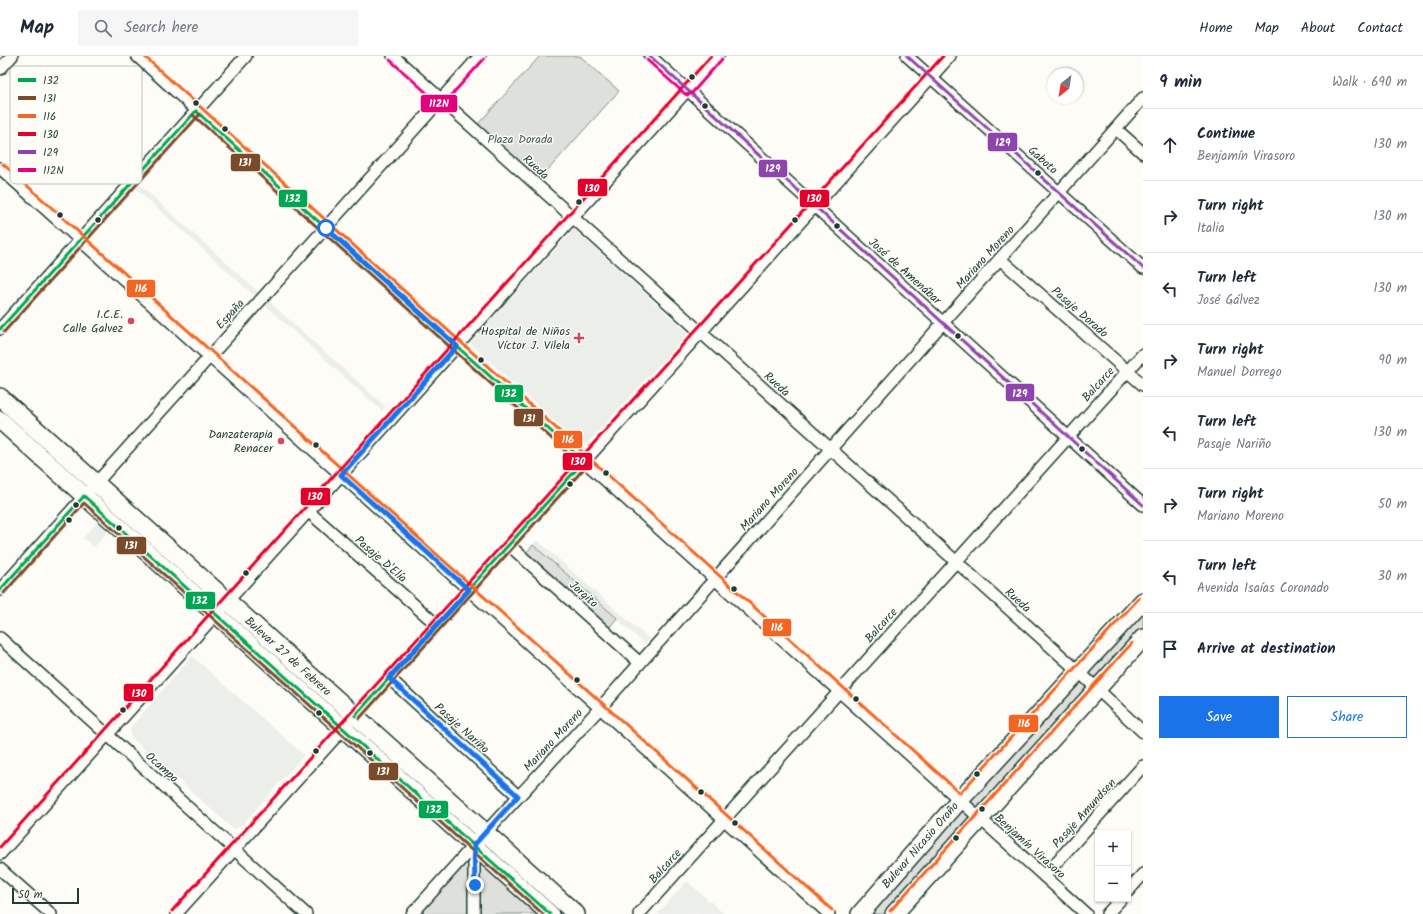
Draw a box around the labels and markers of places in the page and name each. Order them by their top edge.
unlabelled marker [687,72,697,82]
unlabelled marker [191,98,201,108]
unlabelled marker [700,101,710,111]
unlabelled marker [220,124,230,134]
unlabelled marker [1033,168,1043,178]
unlabelled marker [574,197,584,207]
unlabelled marker [55,210,65,220]
unlabelled marker [93,215,103,225]
unlabelled marker [790,215,800,225]
unlabelled marker [832,221,842,231]
place label: I.C.E. Calle Galvez [62,305,123,338]
marker: I.C.E. Calle Galvez [126,316,136,326]
place label: Hospital de Niños Víctor J. Vilela [481,322,570,355]
unlabelled marker [953,331,963,341]
marker: Hospital de Niños Víctor J. Vilela [573,332,585,344]
unlabelled marker [476,355,486,365]
place label: Danzaterapia Renacer [208,425,274,458]
marker: Danzaterapia Renacer [276,436,286,446]
unlabelled marker [311,440,321,450]
unlabelled marker [1077,444,1087,454]
unlabelled marker [601,468,611,478]
unlabelled marker [565,479,575,489]
unlabelled marker [71,500,81,510]
unlabelled marker [64,515,74,525]
unlabelled marker [114,523,124,533]
unlabelled marker [241,568,251,578]
unlabelled marker [729,584,739,594]
unlabelled marker [572,675,582,685]
unlabelled marker [851,694,861,704]
unlabelled marker [118,705,128,715]
unlabelled marker [314,708,324,718]
unlabelled marker [311,746,321,756]
unlabelled marker [365,748,375,758]
unlabelled marker [972,769,982,779]
unlabelled marker [696,787,706,797]
unlabelled marker [977,804,987,814]
unlabelled marker [730,818,740,828]
unlabelled marker [951,833,961,843]

